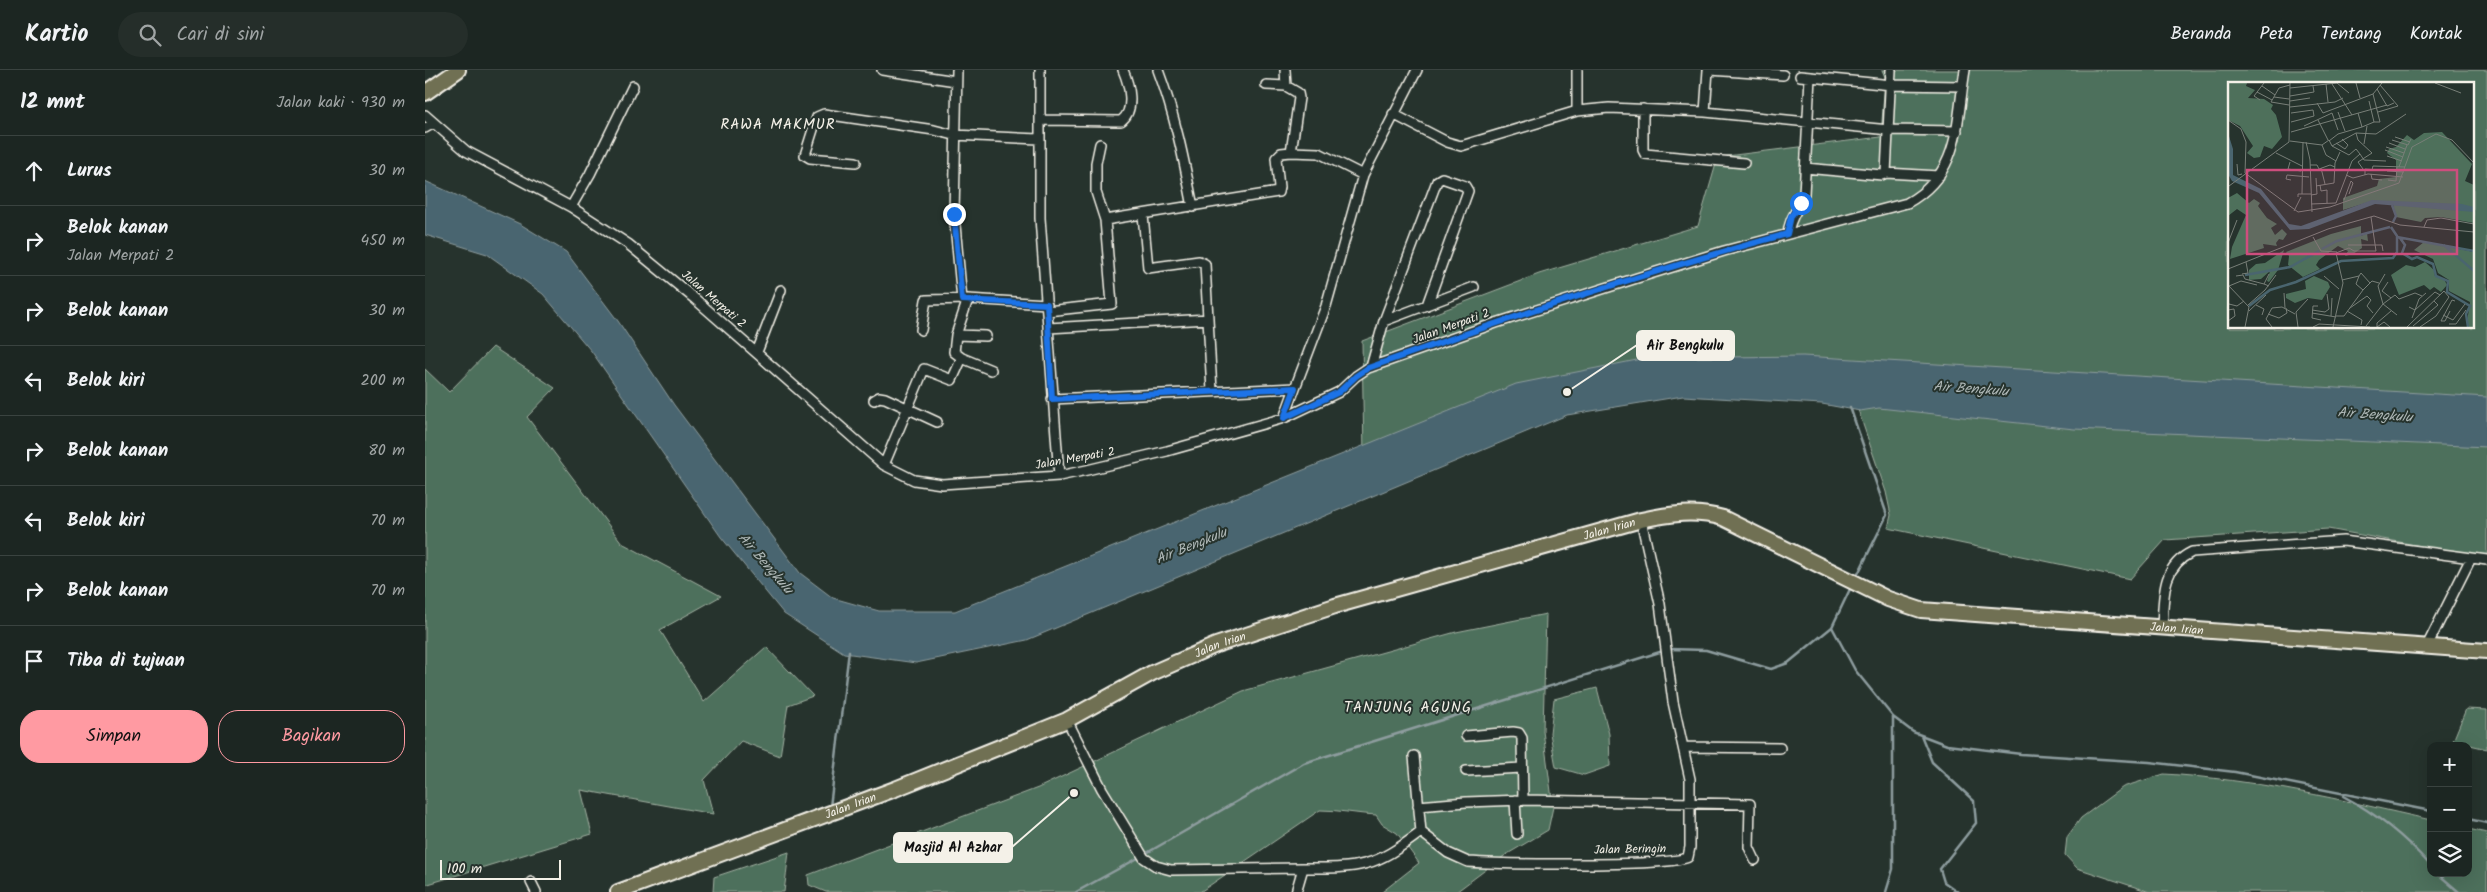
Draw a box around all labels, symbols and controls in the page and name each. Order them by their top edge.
search box [118,12,468,57]
text: Kartio [25,15,88,54]
text: Cari di sini [176,20,264,50]
text: Beranda [2171,20,2232,49]
text: Peta [2260,20,2293,49]
text: Tentang [2321,20,2382,49]
text: Kontak [2410,20,2462,49]
icon: search [136,21,164,49]
inset map [2228,82,2475,329]
text: 12 mnt [20,86,85,119]
text: Jalan kaki · 930 m [277,90,405,115]
district label: RAWA MAKMUR [720,113,836,137]
text: Lurus [67,156,112,186]
icon: ahead [20,157,48,185]
text: 30 m [369,158,405,183]
route start [1790,192,1813,215]
route end [943,203,966,226]
text: Belok kanan [67,213,168,243]
icon: right [20,227,48,255]
text: 450 m [360,228,405,253]
text: Jalan Merpati 2 [67,243,174,268]
street label: Jalan Merpati 2 [677,266,750,333]
text: Belok kanan [67,296,168,326]
icon: right [20,297,48,325]
text: 30 m [369,298,405,323]
street label: Jalan Merpati 2 [1410,304,1492,349]
callout: Air Bengkulu [1637,331,1734,360]
text: Air Bengkulu [1646,335,1724,357]
text: Belok kiri [67,366,145,396]
icon: left [20,367,48,395]
text: 200 m [361,368,405,393]
water label: Air Bengkulu [1933,375,2011,403]
water label: Air Bengkulu [2337,401,2415,429]
text: Belok kanan [67,436,168,466]
icon: right [20,437,48,465]
text: 80 m [368,438,405,463]
street label: Jalan Merpati 2 [1034,442,1116,475]
text: Belok kiri [67,506,145,536]
icon: left [20,507,48,535]
text: 70 m [370,508,405,533]
street label: Jalan Irian [1581,513,1638,546]
water label: Air Bengkulu [1153,521,1232,570]
water label: Air Bengkulu [732,528,800,601]
text: Belok kanan [67,576,168,606]
icon: right [20,577,48,605]
text: 70 m [370,578,405,603]
street label: Jalan Irian [2149,618,2204,640]
street label: Jalan Irian [1192,627,1249,663]
text: Tiba di tujuan [67,646,185,676]
icon: arrive [20,647,48,675]
district label: TANJUNG AGUNG [1344,696,1472,720]
button: Simpan [20,710,208,763]
button: Bagikan [218,710,405,763]
map controls [2427,742,2472,877]
button: + [2427,742,2472,787]
button: − [2427,787,2472,832]
street label: Jalan Irian [822,788,879,824]
button: layers [2427,832,2472,877]
callout: Masjid Al Azhar [894,833,1012,862]
text: Masjid Al Azhar [904,837,1003,859]
street label: Jalan Beringin [1594,839,1666,860]
scale bar [440,857,561,880]
text: 100 m [447,858,482,880]

